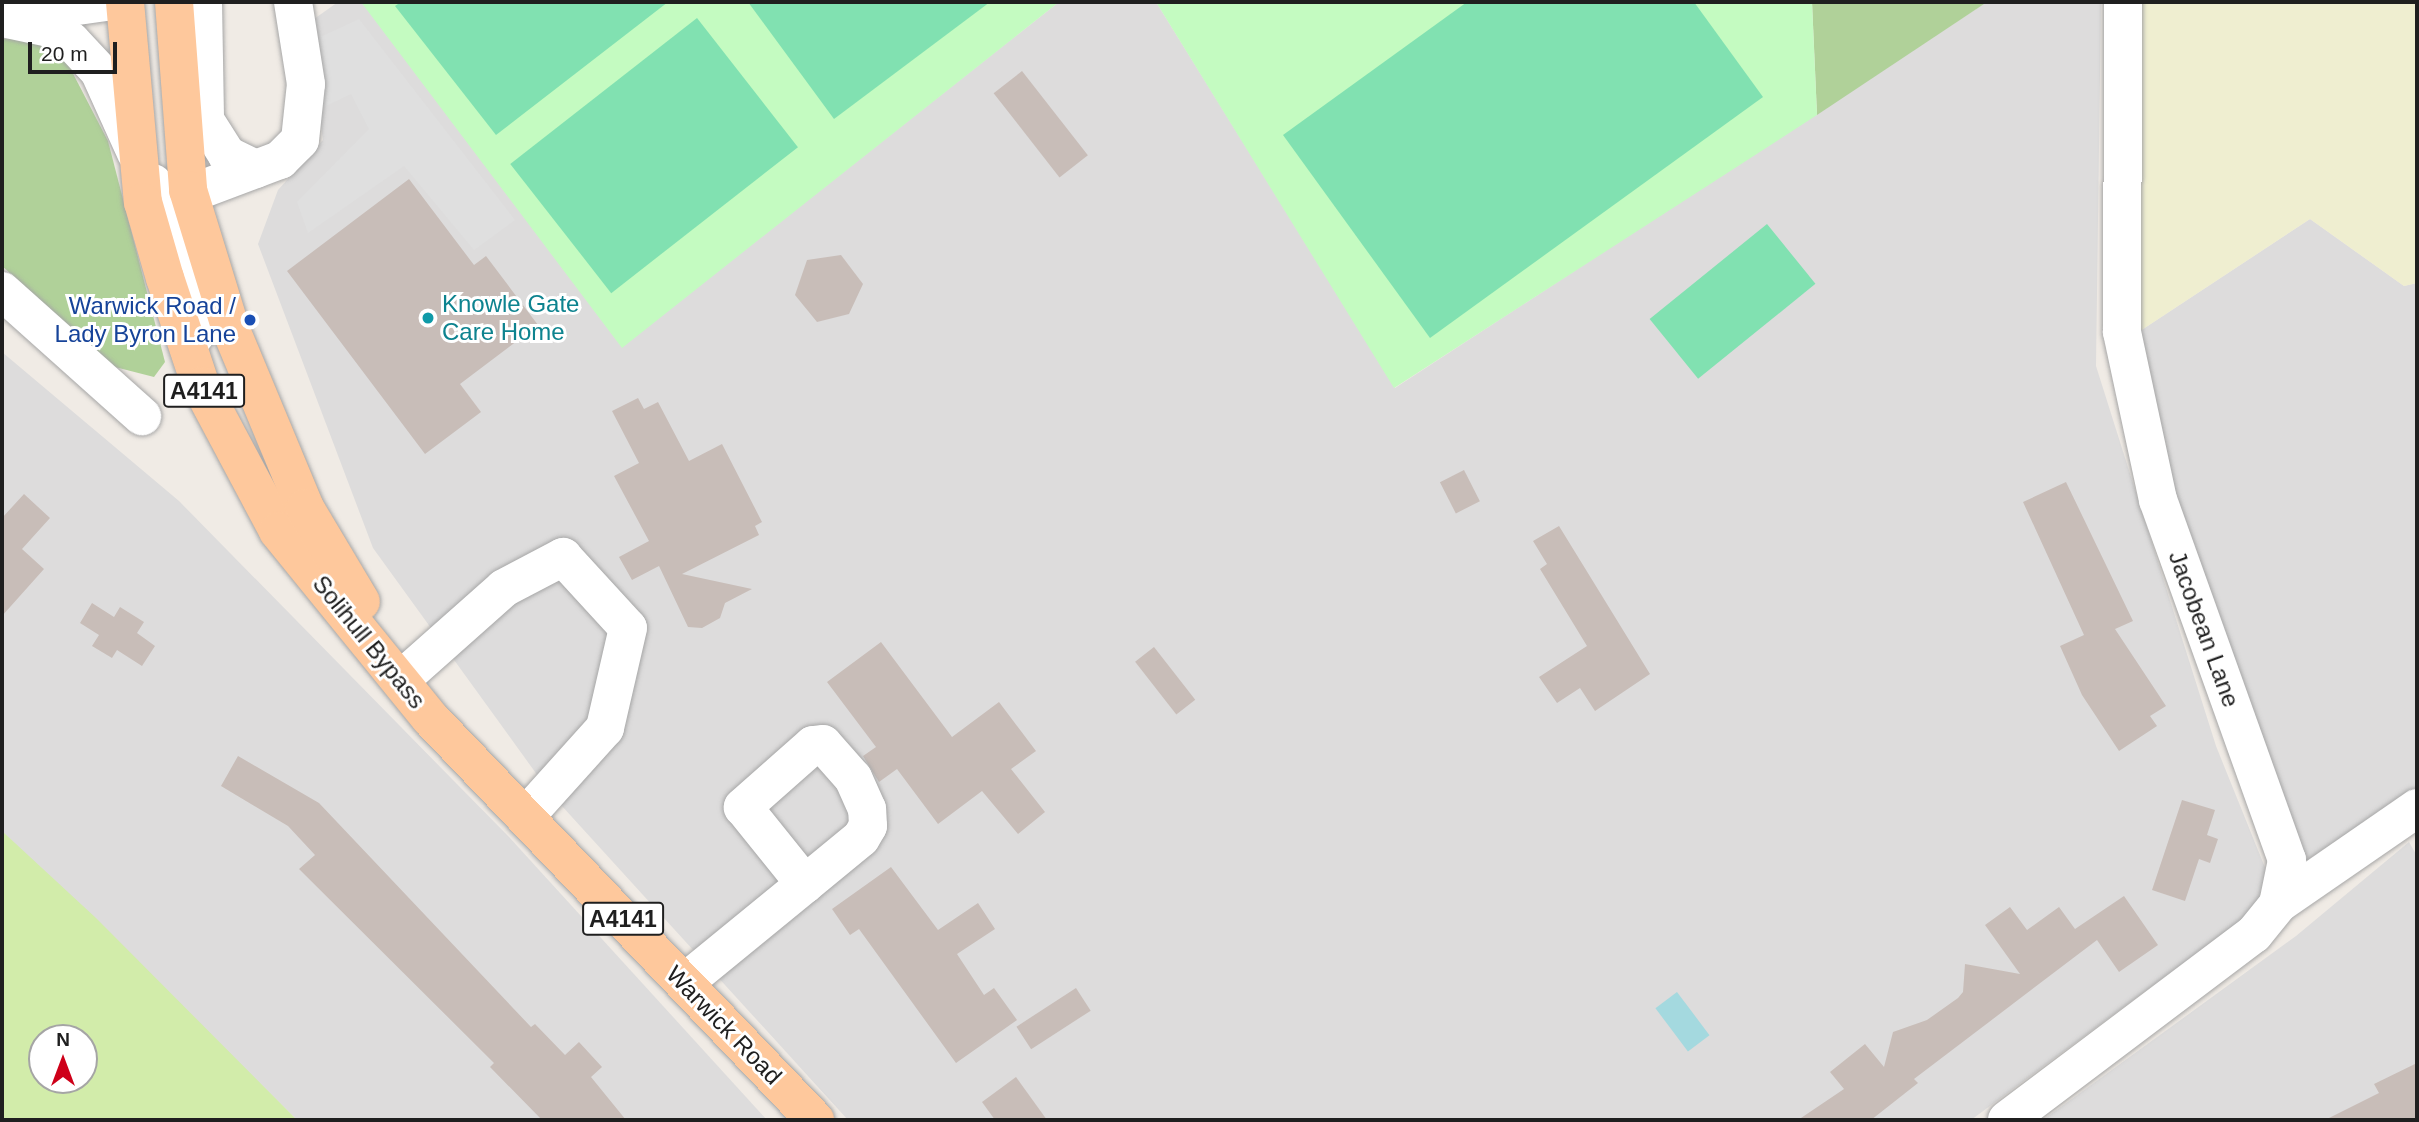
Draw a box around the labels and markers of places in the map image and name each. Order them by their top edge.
place label: Knowle Gate Care Home [442,290,579,346]
place label: Warwick Road / Lady Byron Lane [55,292,236,348]
marker: Knowle Gate Care Home [420,310,436,326]
marker: Warwick Road / Lady Byron Lane [242,312,258,328]

